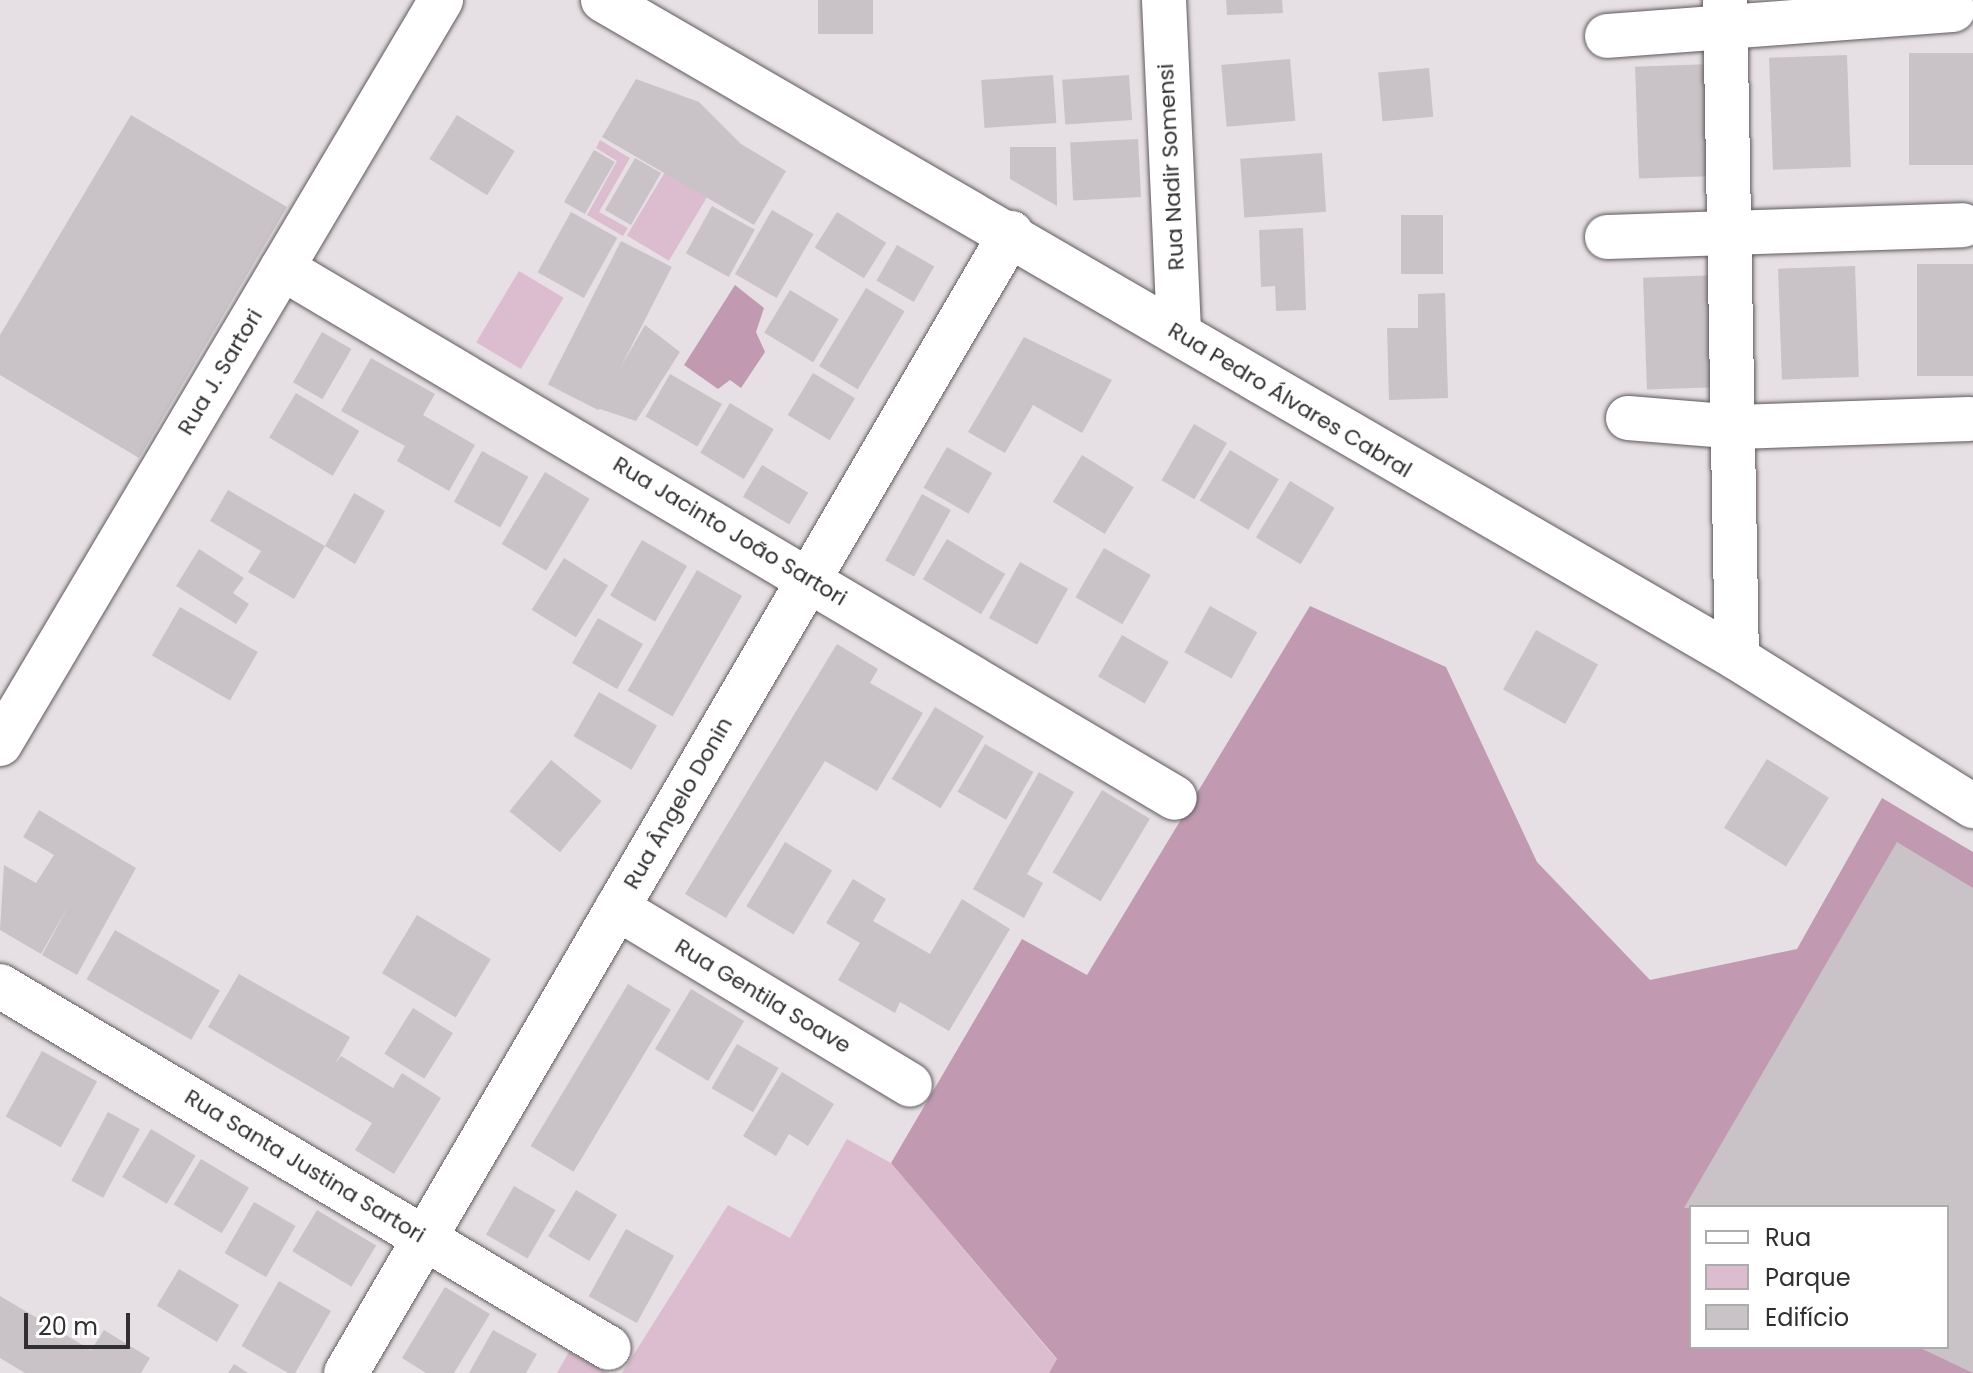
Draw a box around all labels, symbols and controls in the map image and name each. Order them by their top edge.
street label: Rua Nadir Somensi [1152,63,1190,271]
street label: Rua J. Sartori [172,304,268,440]
street label: Rua Pedro Álvares Cabral [1163,317,1417,483]
street label: Rua Jacinto João Sartori [608,451,852,611]
street label: Rua Ângelo Donin [618,712,738,894]
street label: Rua Gentila Soave [670,933,856,1059]
street label: Rua Santa Justina Sartori [180,1084,430,1248]
legend [1689,1205,1949,1349]
text: Rua [1765,1221,1811,1254]
text: Parque [1765,1261,1851,1294]
scale bar [28,1297,134,1347]
text: Edifício [1765,1301,1849,1334]
text: 20 m [38,1310,98,1343]

